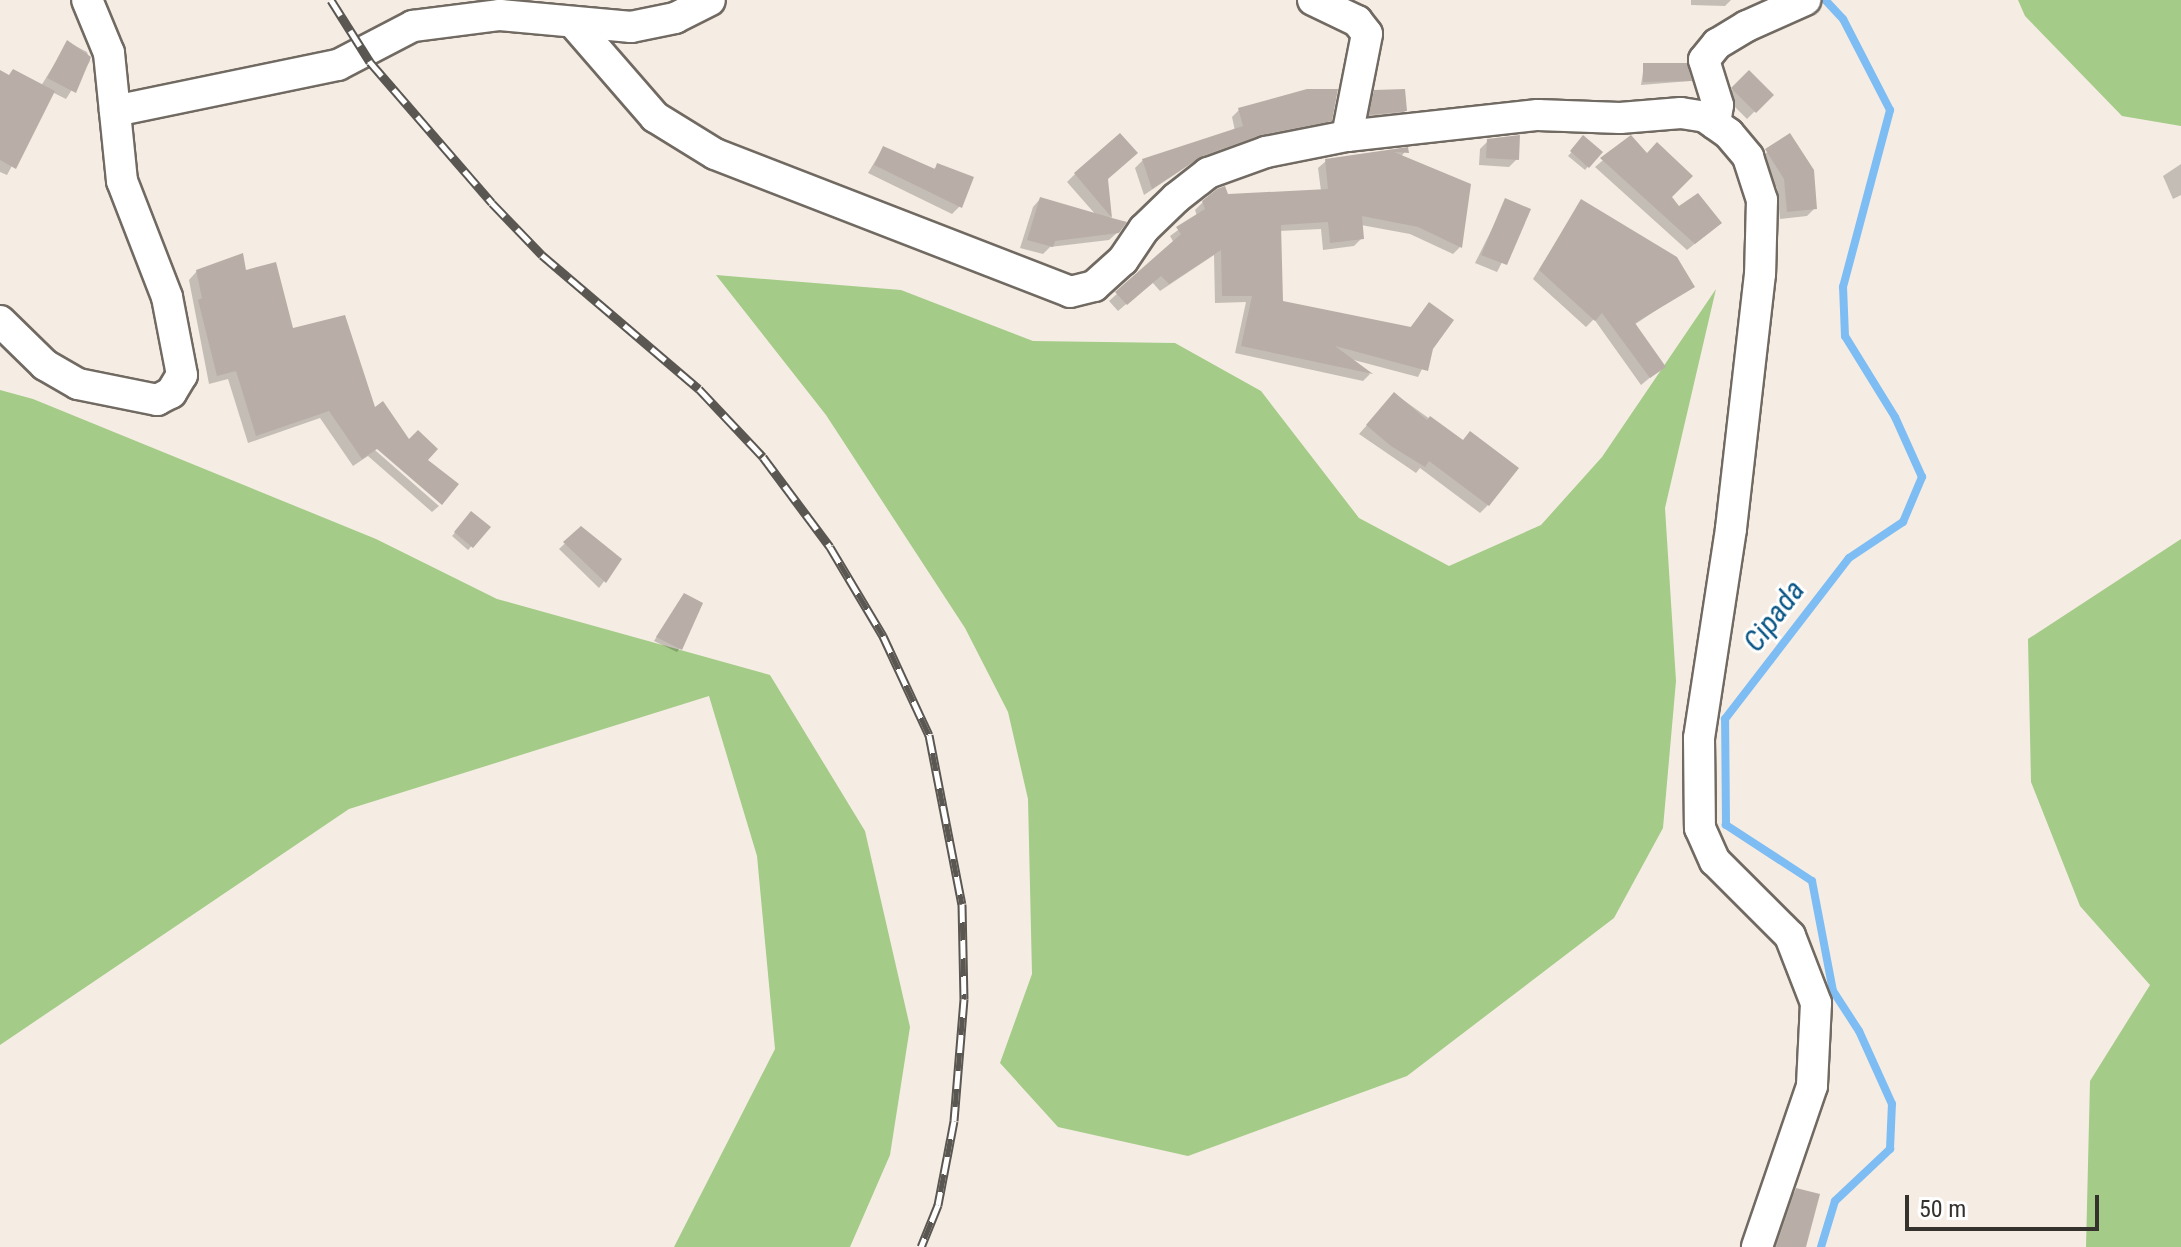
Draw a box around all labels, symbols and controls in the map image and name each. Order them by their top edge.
water label: Cipada [1736,573,1812,659]
scale bar [1909,1179,2103,1229]
text: 50 m [1919,1195,1966,1223]

